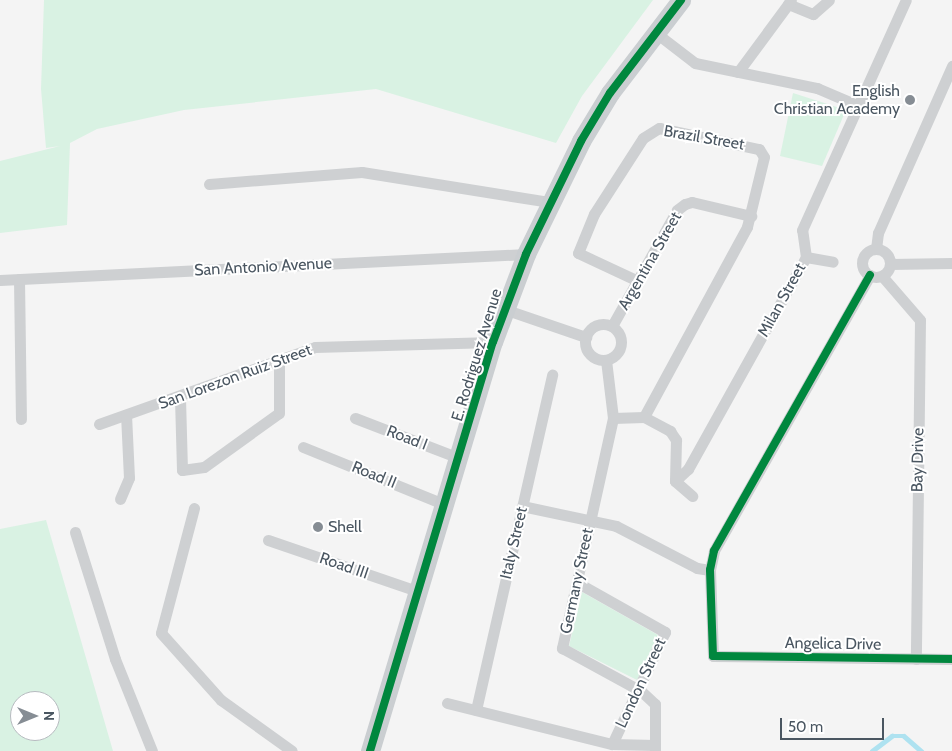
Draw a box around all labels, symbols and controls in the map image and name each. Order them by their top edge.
place label: English Christian Academy [774,81,900,119]
marker: English Christian Academy [904,94,916,106]
street label: Brazil Street [662,121,746,155]
street label: Argentina Street [614,209,686,313]
street label: San Antonio Avenue [194,254,332,280]
street label: Milan Street [754,260,810,340]
street label: E. Rodriguez Avenue [448,286,506,424]
street label: San Lorezon Ruiz Street [156,340,314,414]
street label: Road I [384,421,430,455]
street label: Bay Drive [908,428,928,492]
street label: Road II [349,457,399,493]
street label: Italy Street [496,505,532,581]
place label: Shell [328,517,362,537]
marker: Shell [312,521,324,533]
street label: Germany Street [556,527,598,635]
street label: Road III [317,549,371,583]
street label: Angelica Drive [785,634,881,654]
street label: London Street [612,635,670,731]
north arrow [10,691,60,741]
scale bar [782,708,886,740]
text: N [40,711,58,721]
text: 50 m [788,718,823,736]

